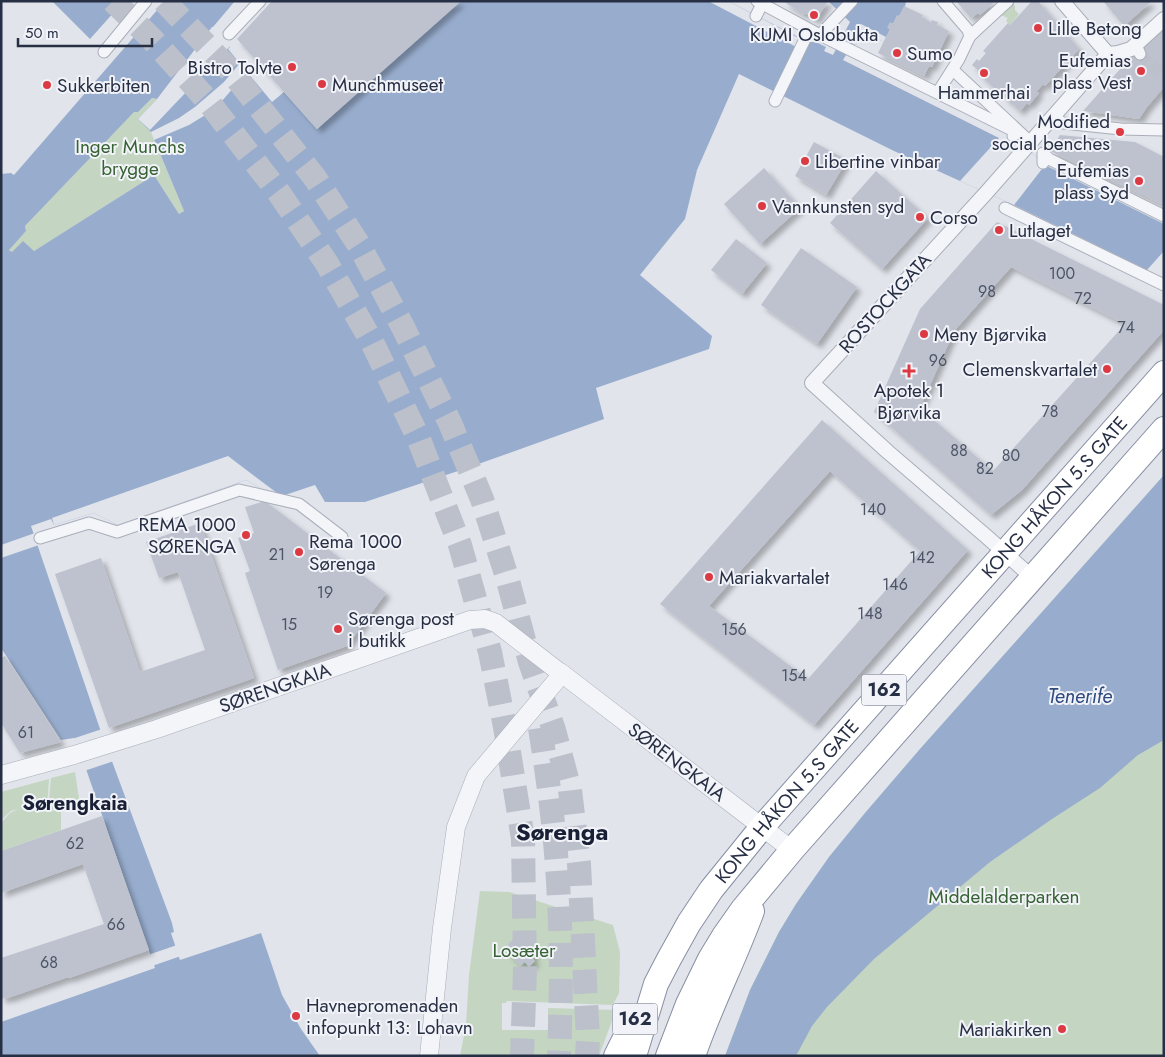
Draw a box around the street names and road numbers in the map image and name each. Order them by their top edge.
street label: ROSTOCKGATA [833,247,938,359]
street label: KONG HÅKON 5.S GATE [975,410,1133,584]
street label: SØRENGKAIA [216,656,335,720]
road number: 162 [862,674,906,706]
street label: KONG HÅKON 5.S GATE [708,713,865,889]
street label: SØRENGKAIA [622,716,732,808]
road number: 162 [612,1004,658,1034]

